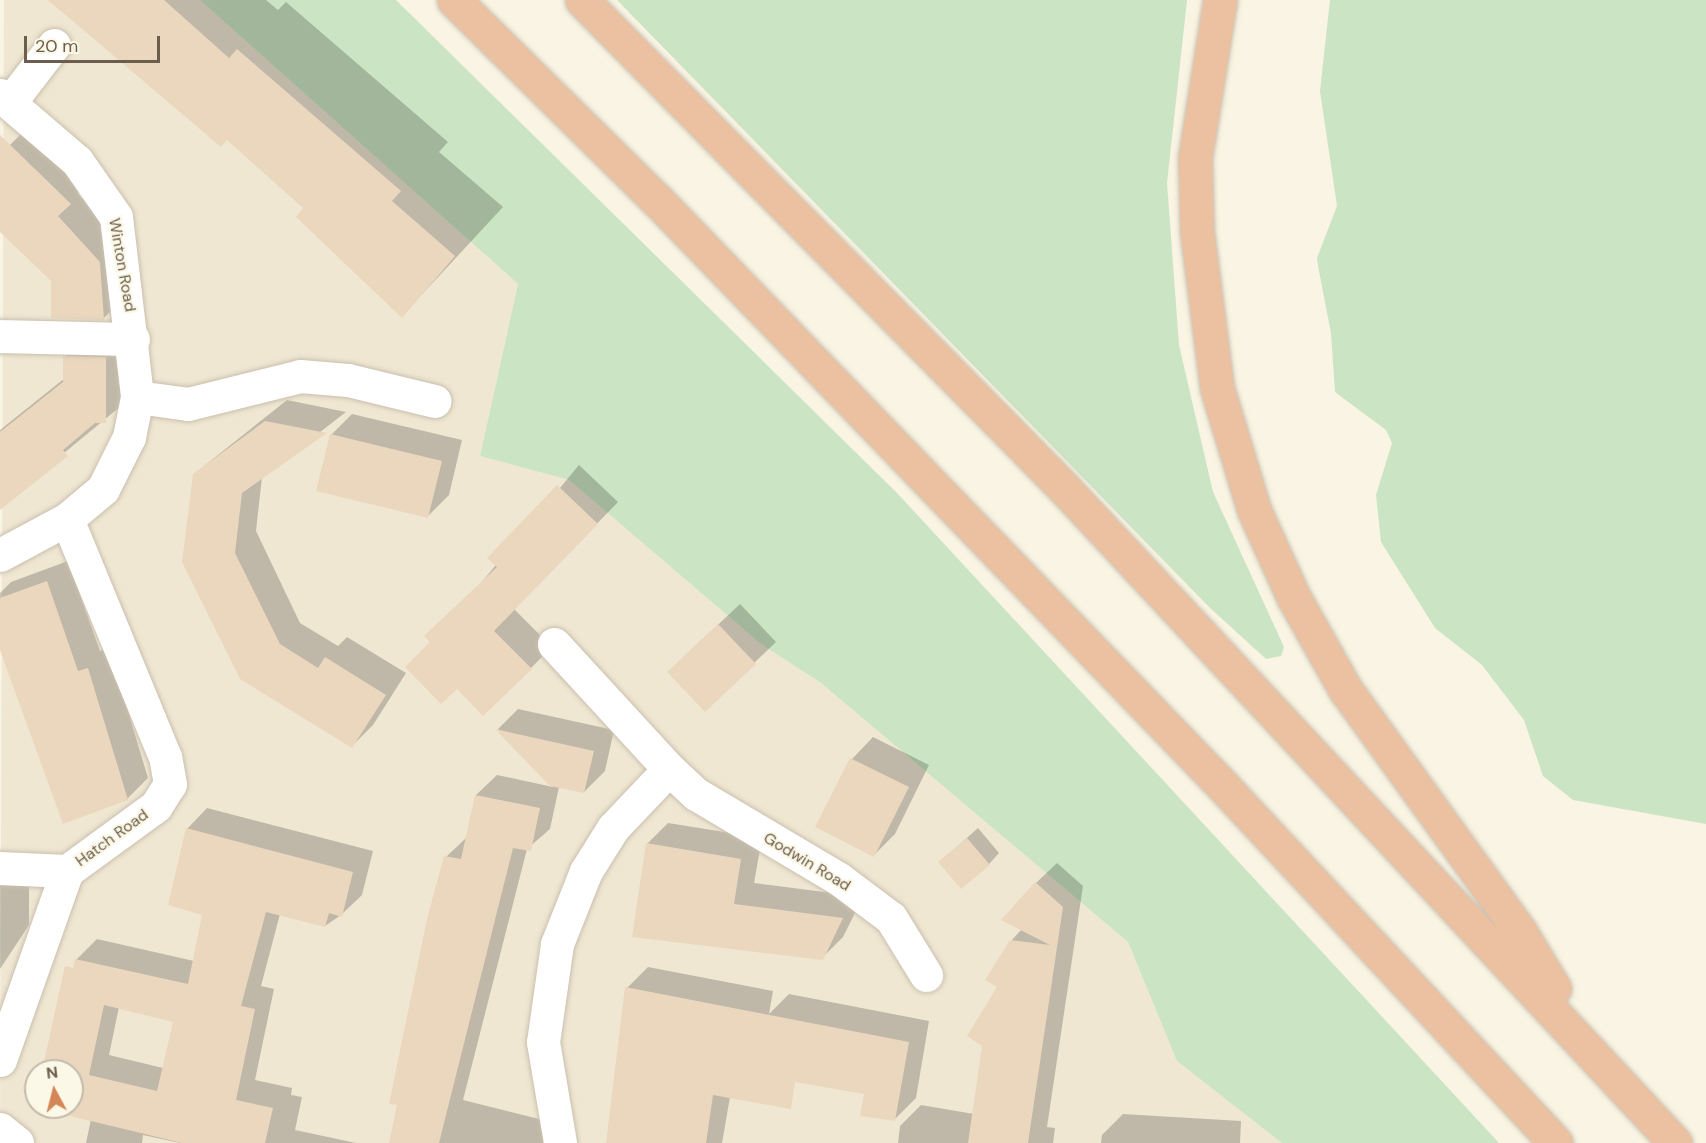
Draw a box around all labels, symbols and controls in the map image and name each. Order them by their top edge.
scale bar [27,24,164,62]
text: 20 m [35,34,78,58]
street label: Winton Road [104,217,140,313]
street label: Hatch Road [72,805,152,871]
street label: Godwin Road [760,828,854,896]
north arrow [24,1059,84,1119]
text: N [45,1061,59,1084]

